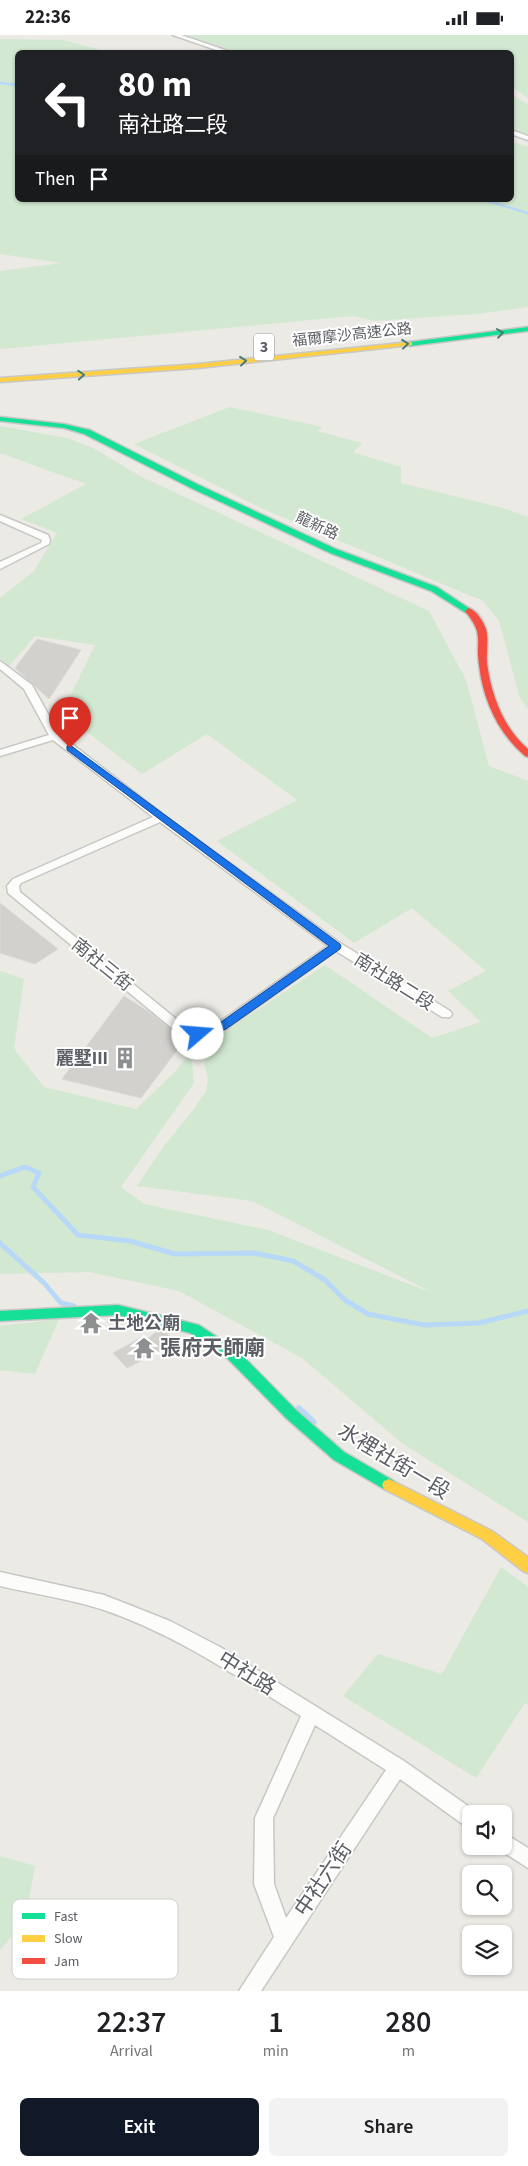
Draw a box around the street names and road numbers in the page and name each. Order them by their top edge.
street label: 福爾摩沙高速公路 [291,318,413,352]
road number: 3 [254,333,274,361]
street label: 龍新路 [292,507,342,545]
street label: 南社三街 [66,933,138,997]
street label: 南社路二段 [349,948,439,1016]
street label: 水裡社街一段 [332,1416,456,1506]
street label: 中社路 [212,1644,282,1702]
street label: 中社六街 [287,1836,359,1922]

